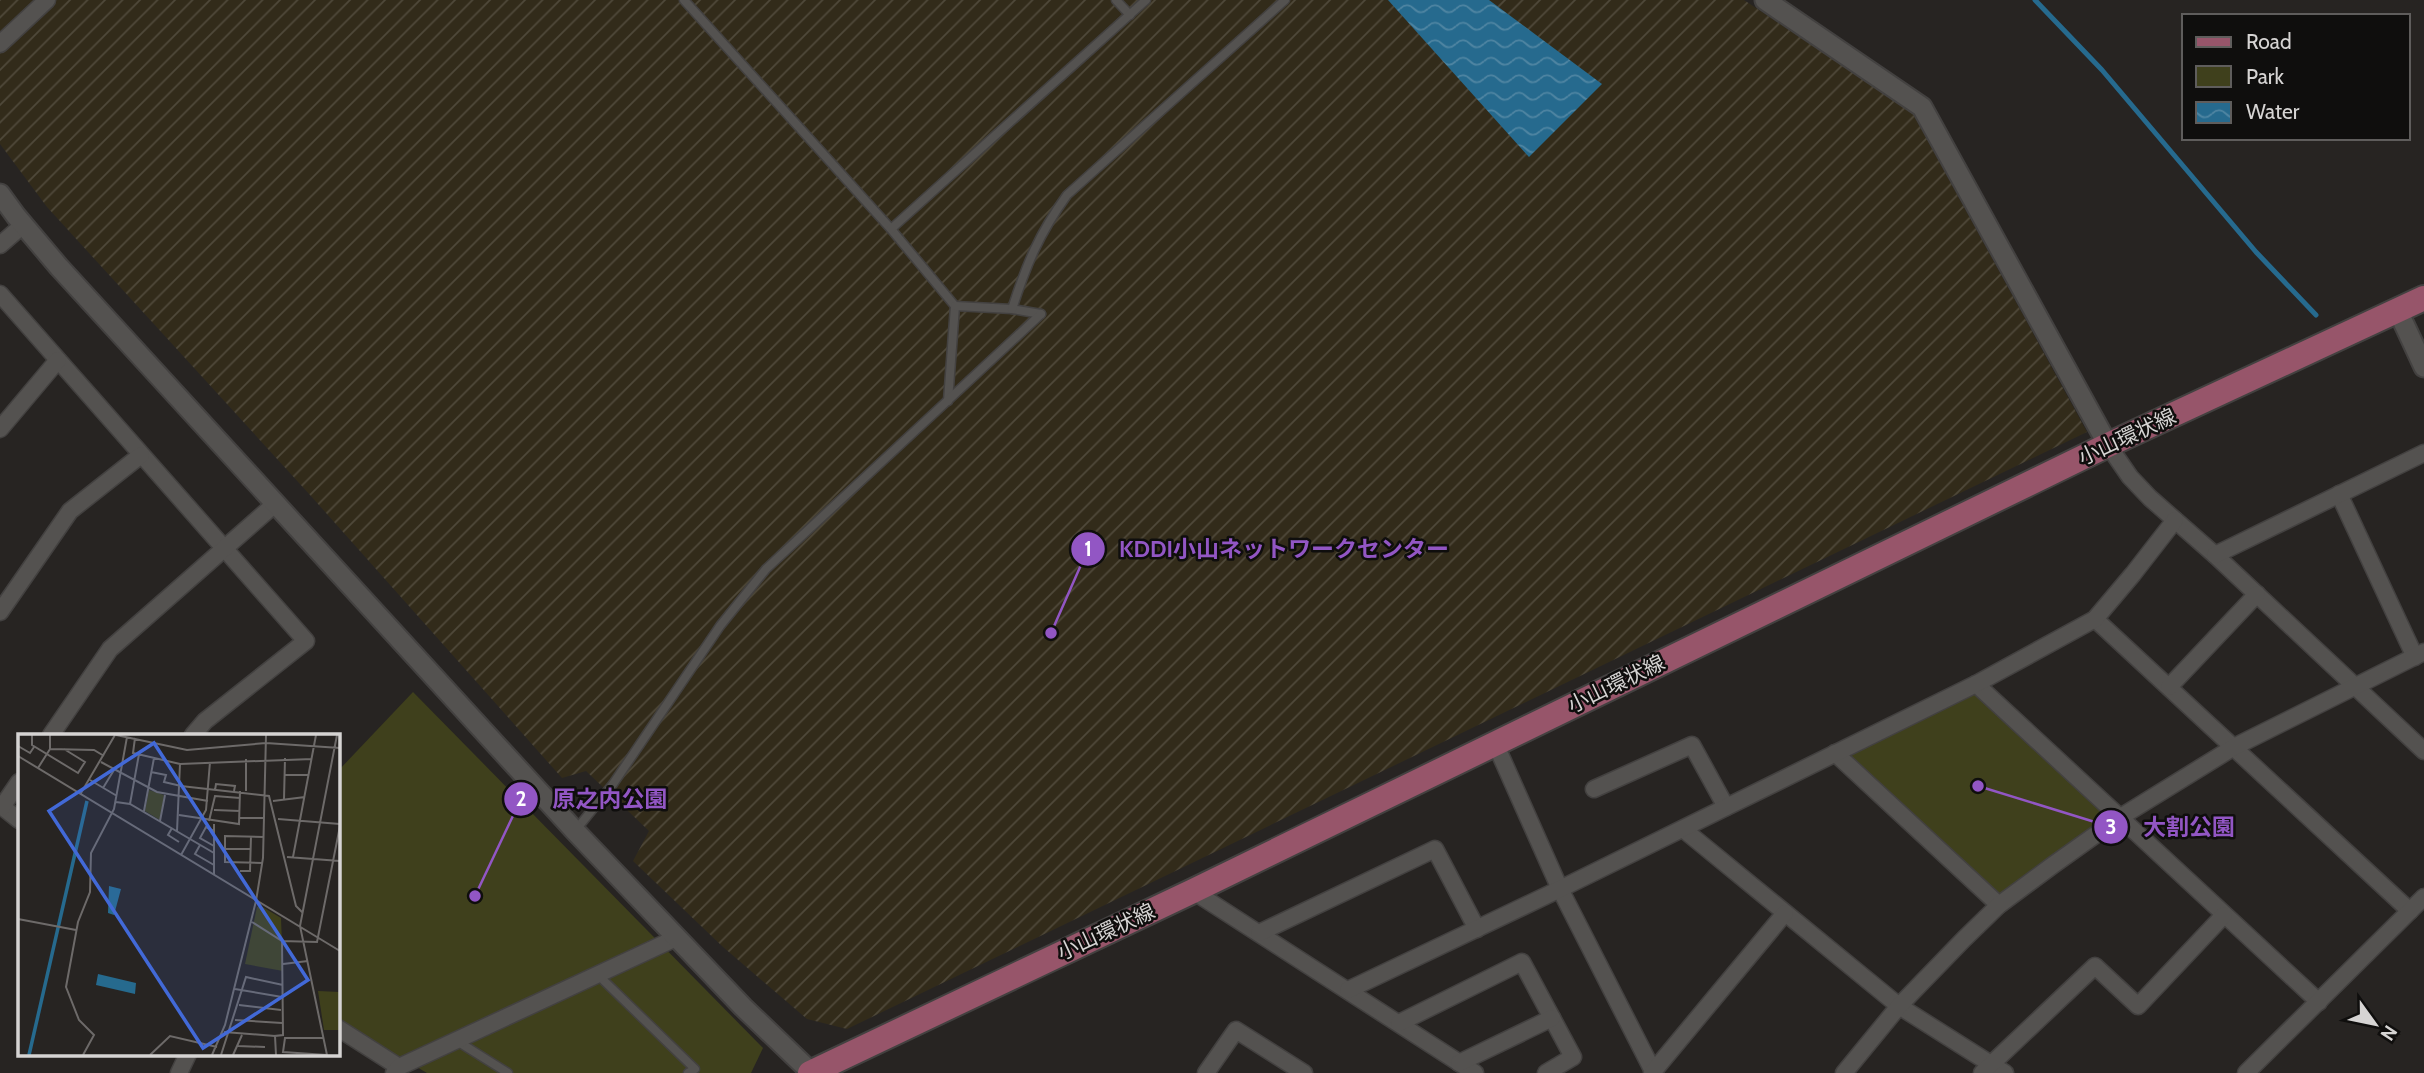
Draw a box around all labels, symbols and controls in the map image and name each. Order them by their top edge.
legend [2182,14,2410,140]
text: Road [2246,29,2292,54]
text: Park [2246,64,2284,89]
text: Water [2246,99,2300,124]
street label: 小山環状線 [2074,403,2180,470]
callout: KDDI小山ネットワークセンター [1070,527,1463,571]
text: KDDI小山ネットワークセンター [1119,535,1449,563]
text: 1 [1084,536,1092,561]
street label: 小山環状線 [1563,649,1668,718]
inset map [18,734,340,1056]
callout: 原之内公園 [503,777,681,821]
text: 原之内公園 [553,785,668,813]
text: 2 [515,786,527,811]
callout: 大割公園 [2094,805,2249,849]
text: 大割公園 [2143,813,2235,841]
text: 3 [2105,814,2117,839]
street label: 小山環状線 [1053,898,1159,965]
north arrow [2340,989,2410,1059]
text: N [2376,1021,2402,1045]

